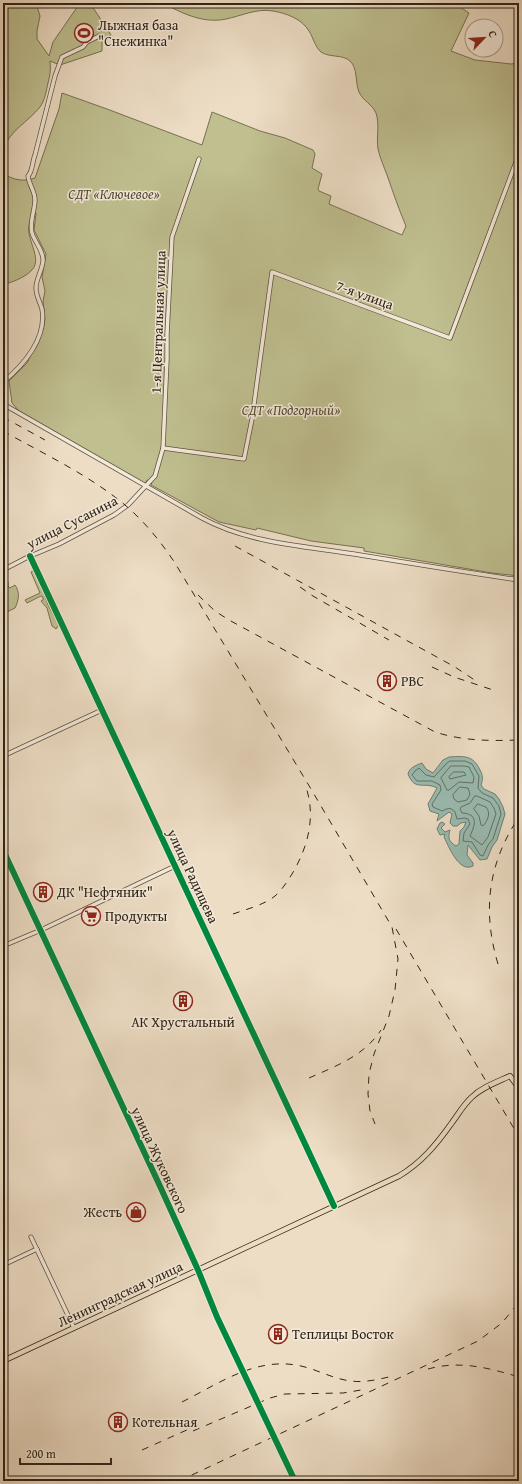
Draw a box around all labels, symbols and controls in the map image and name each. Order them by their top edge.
place label: Лыжная база "Снежинка" [98,15,179,51]
north arrow [464,18,504,58]
sports icon: Лыжная база "Снежинка" [73,22,95,44]
text: С [484,28,502,40]
park label: СДТ «Ключевое» [68,184,160,204]
street label: 1-я Центральная улица [146,250,171,394]
street label: 7-я улица [334,275,397,315]
park label: СДТ «Подгорный» [242,400,340,420]
street label: улица Сусанина [22,490,121,554]
building icon: РВС [376,670,398,692]
place label: РВС [401,671,424,691]
street label: улица Радищева [162,825,224,927]
building icon: ДК "Нефтяник" [32,881,54,903]
place label: ДК "Нефтяник" [56,882,153,902]
supermarket icon: Продукты [80,905,102,927]
place label: Продукты [105,906,168,926]
building icon: АК Хрустальный [172,990,194,1012]
place label: АК Хрустальный [131,1012,235,1032]
street label: улица Жуковского [126,1103,193,1217]
shop icon: Жесть [125,1201,147,1223]
place label: Жесть [82,1202,122,1222]
street label: Ленинградская улица [54,1256,186,1332]
building icon: Теплицы Восток [267,1323,289,1345]
place label: Теплицы Восток [292,1324,394,1344]
building icon: Котельная [107,1411,129,1433]
place label: Котельная [132,1412,197,1432]
scale bar [20,1440,111,1466]
text: 200 m [26,1445,56,1462]

